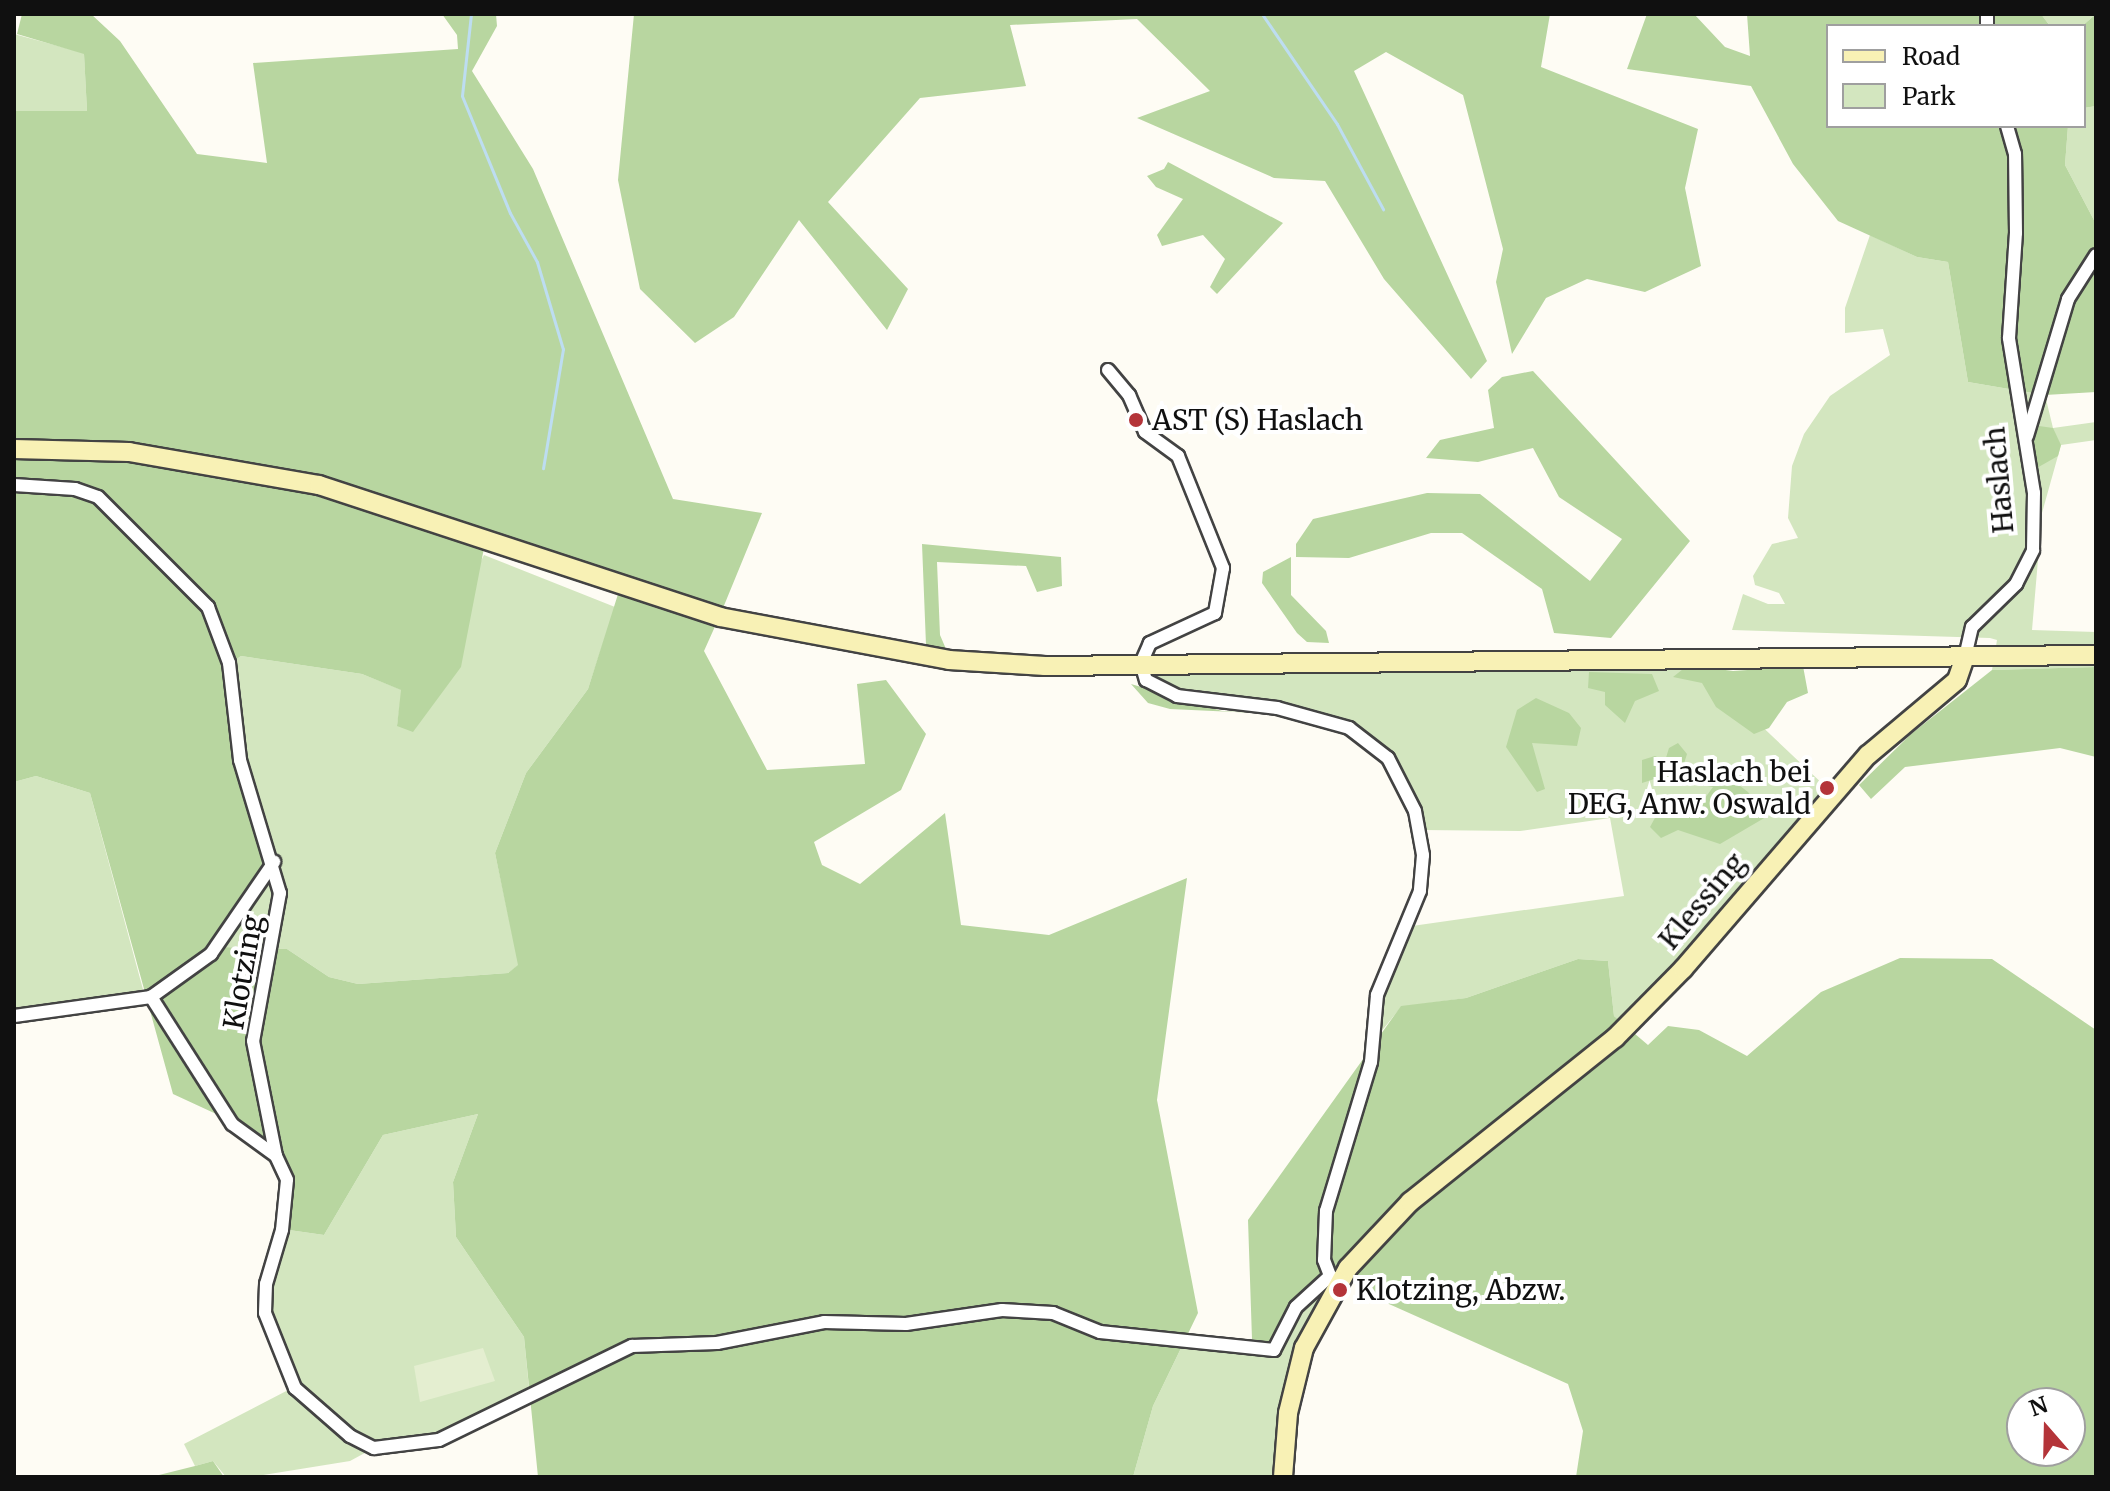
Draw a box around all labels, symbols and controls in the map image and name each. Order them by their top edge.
legend [1826,24,2086,128]
text: Road [1902,41,1960,72]
text: Park [1902,81,1955,112]
place label: AST (S) Haslach [1152,403,1363,437]
marker: AST (S) Haslach [1127,411,1145,429]
street label: Haslach [1978,425,2020,535]
place label: Haslach bei DEG, Anw. Oswald [1568,755,1811,821]
marker: Haslach bei DEG, Anw. Oswald [1818,779,1836,797]
street label: Klessing [1652,846,1752,956]
street label: Klotzing [216,912,270,1032]
place label: Klotzing, Abzw. [1356,1273,1565,1307]
marker: Klotzing, Abzw. [1331,1281,1349,1299]
north arrow [2006,1387,2086,1467]
text: N [2026,1390,2051,1422]

